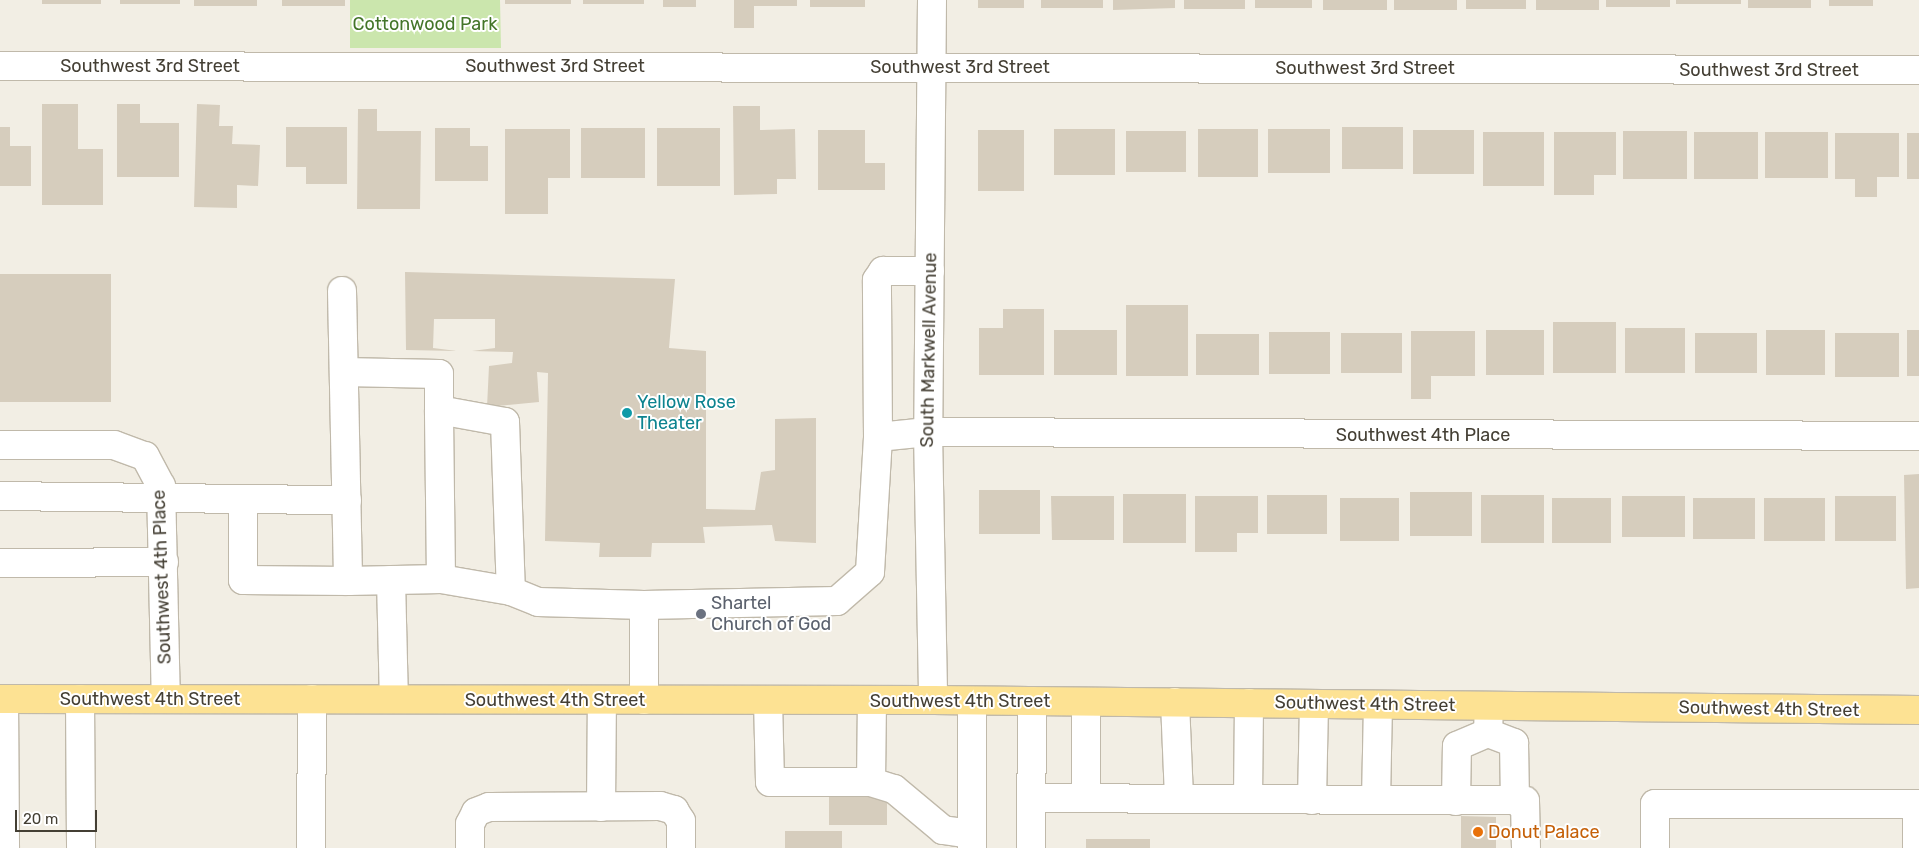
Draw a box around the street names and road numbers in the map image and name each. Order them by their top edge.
street label: Southwest 3rd Street [60,55,240,77]
street label: Southwest 3rd Street [465,55,645,77]
street label: Southwest 3rd Street [870,56,1050,78]
street label: Southwest 3rd Street [1275,57,1455,79]
street label: Southwest 3rd Street [1679,59,1859,81]
street label: South Markwell Avenue [916,252,942,448]
street label: Southwest 4th Place [1336,424,1510,446]
street label: Southwest 4th Place [148,489,176,665]
street label: Southwest 4th Street [60,688,240,710]
street label: Southwest 4th Street [465,689,645,711]
street label: Southwest 4th Street [870,690,1050,712]
street label: Southwest 4th Street [1274,692,1456,716]
street label: Southwest 4th Street [1678,697,1860,721]

